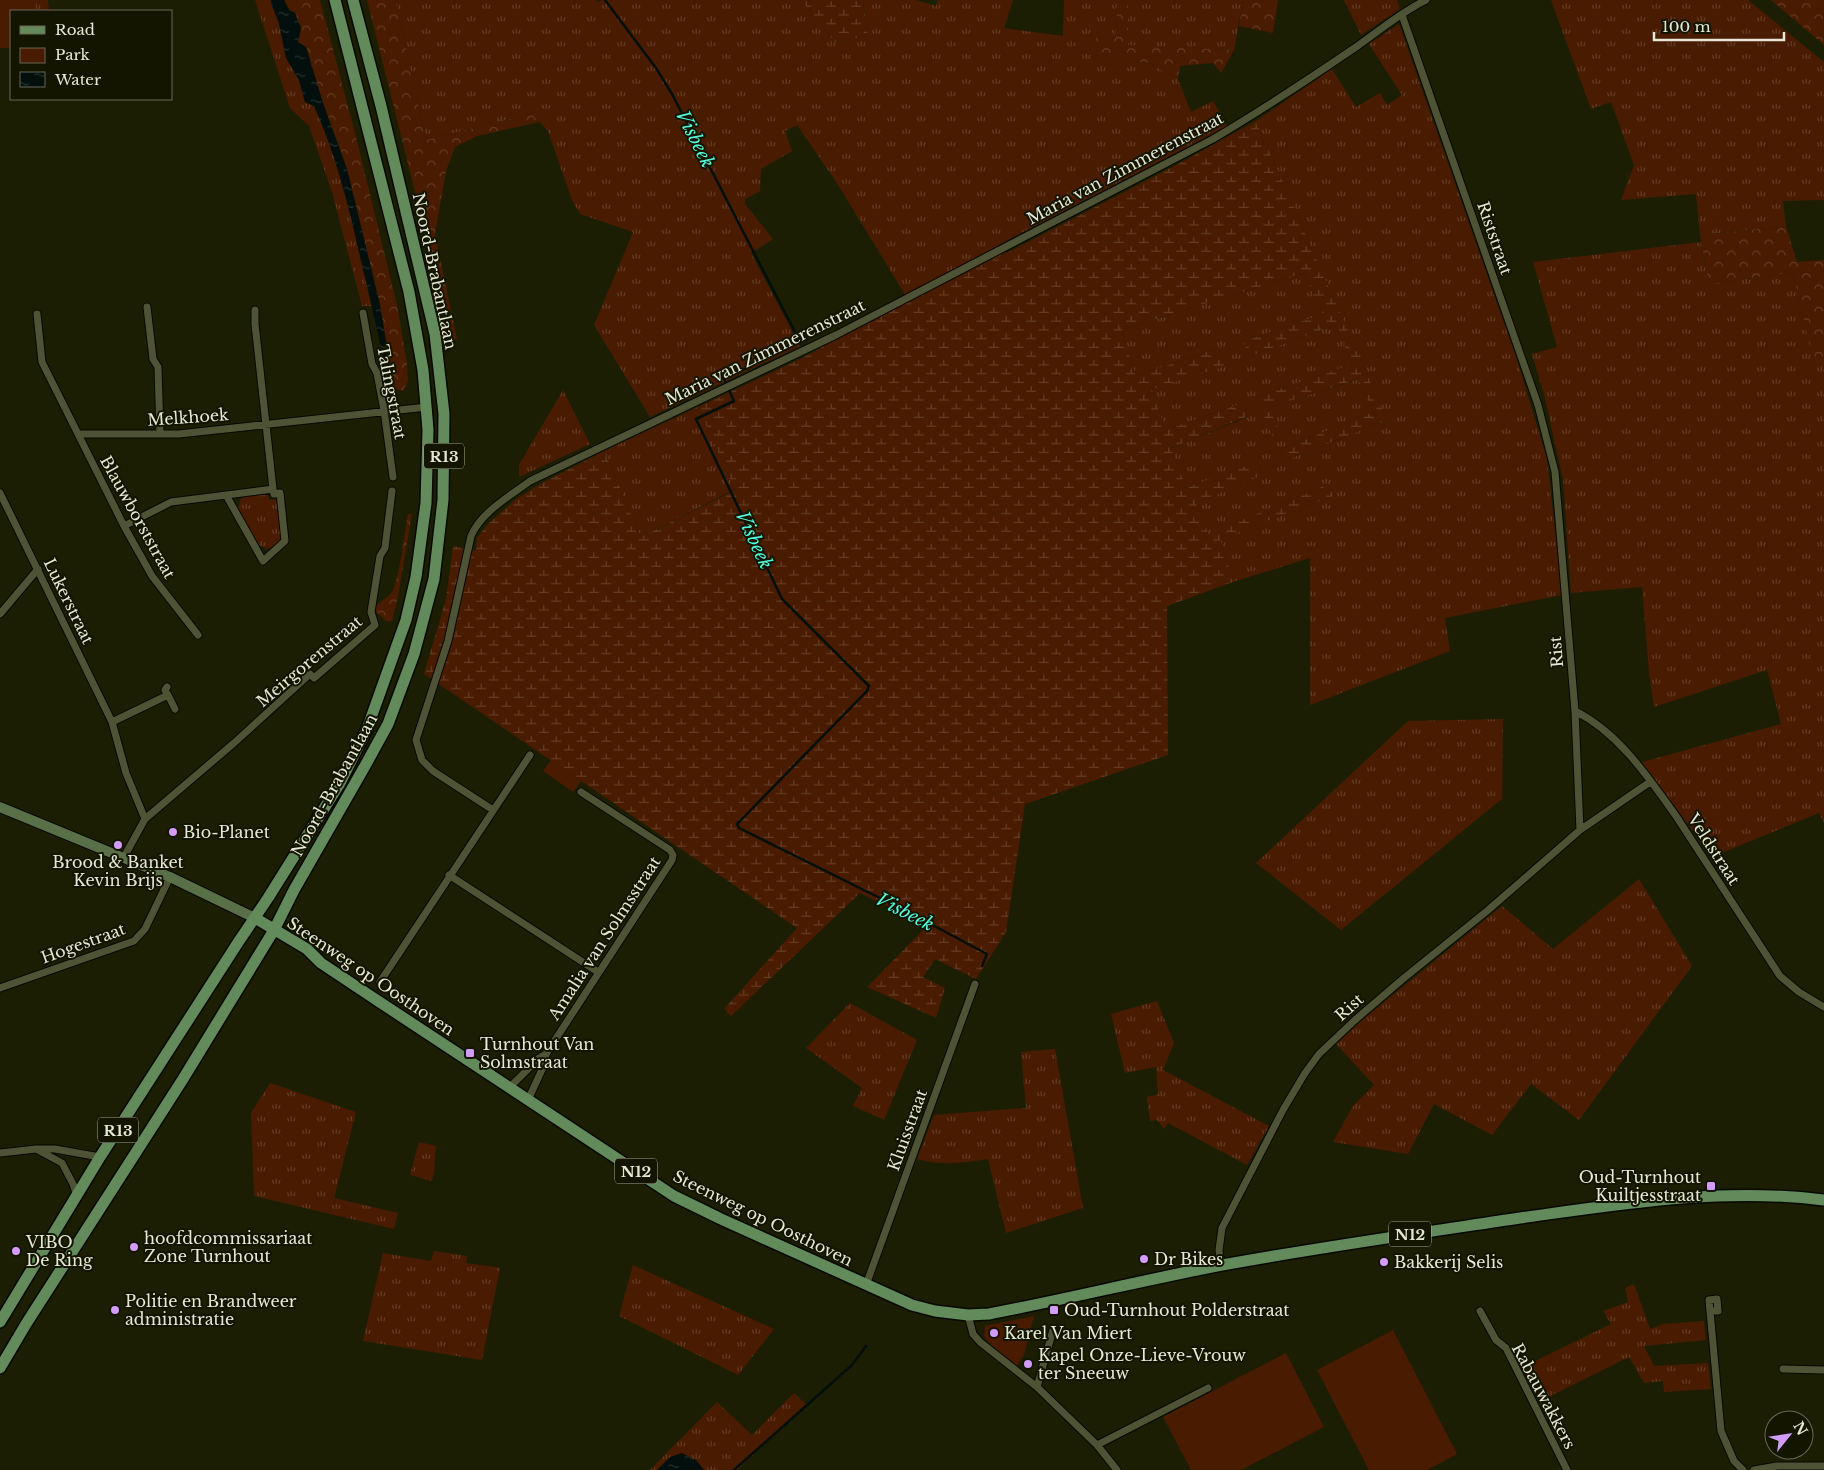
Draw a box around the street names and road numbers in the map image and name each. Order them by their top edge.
street label: Maria van Zimmerenstraat [1023,108,1227,228]
street label: Noord-Brabantlaan [409,191,461,351]
street label: Riststraat [1473,199,1517,277]
street label: Maria van Zimmerenstraat [662,295,868,409]
street label: Talingstraat [373,343,411,441]
street label: Melkhoek [147,404,230,430]
road number: R13 [424,444,464,468]
street label: Blauwborststraat [96,452,180,582]
street label: Lukerstraat [40,555,98,647]
street label: Meirgorenstraat [252,611,366,711]
street label: Rist [1545,635,1567,669]
street label: Noord-Brabantlaan [287,710,381,860]
street label: Veldstraat [1683,809,1744,888]
street label: Amalia van Solmsstraat [543,852,664,1024]
street label: Steenweg op Oosthoven [284,913,458,1039]
street label: Hogestraat [38,919,128,967]
street label: Rist [1331,989,1367,1025]
street label: Kluisstraat [883,1086,931,1174]
road number: R13 [98,1118,138,1142]
road number: N12 [615,1158,657,1184]
street label: Steenweg op Oosthoven [670,1166,856,1270]
road number: N12 [1389,1222,1431,1246]
street label: Rabauwakkers [1508,1340,1580,1452]

